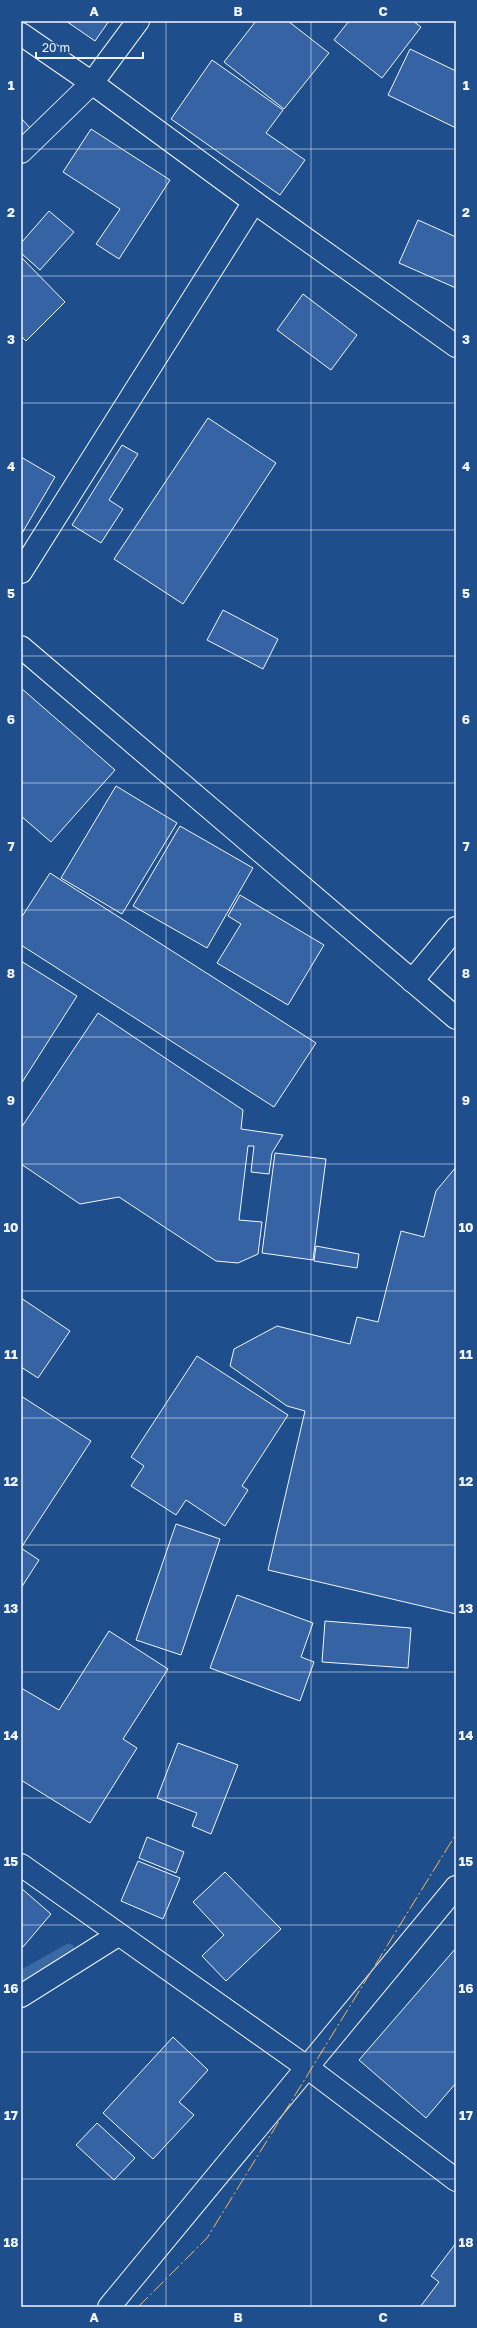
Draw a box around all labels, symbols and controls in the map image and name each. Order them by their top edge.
text: A [89,3,99,19]
text: B [233,3,243,19]
text: C [378,3,388,19]
scale bar [36,34,143,60]
text: 20 m [42,40,70,55]
text: 1 [8,77,15,93]
text: 1 [463,77,470,93]
text: 2 [7,204,15,220]
text: 2 [462,204,470,220]
text: 3 [7,331,15,347]
text: 3 [462,331,470,347]
text: 4 [7,458,15,474]
text: 4 [462,458,470,474]
text: 5 [7,585,15,601]
text: 5 [462,585,470,601]
text: 6 [7,711,15,727]
text: 6 [462,711,470,727]
text: 7 [7,838,15,854]
text: 7 [462,838,470,854]
text: 8 [7,965,15,981]
text: 8 [462,965,470,981]
text: 9 [7,1092,15,1108]
text: 9 [462,1092,470,1108]
text: 10 [3,1219,19,1235]
text: 10 [458,1219,474,1235]
text: 11 [4,1346,18,1362]
text: 11 [459,1346,473,1362]
text: 12 [4,1473,18,1489]
text: 12 [459,1473,473,1489]
text: 13 [4,1600,18,1616]
text: 13 [459,1600,473,1616]
text: 14 [4,1727,18,1743]
text: 14 [459,1727,473,1743]
text: 15 [4,1853,18,1869]
text: 15 [459,1853,473,1869]
text: 16 [4,1980,18,1996]
text: 16 [459,1980,473,1996]
text: 17 [4,2107,18,2123]
text: 17 [459,2107,473,2123]
text: 18 [3,2234,19,2250]
text: 18 [458,2234,474,2250]
text: A [89,2309,99,2325]
text: B [233,2309,243,2325]
text: C [378,2309,388,2325]

